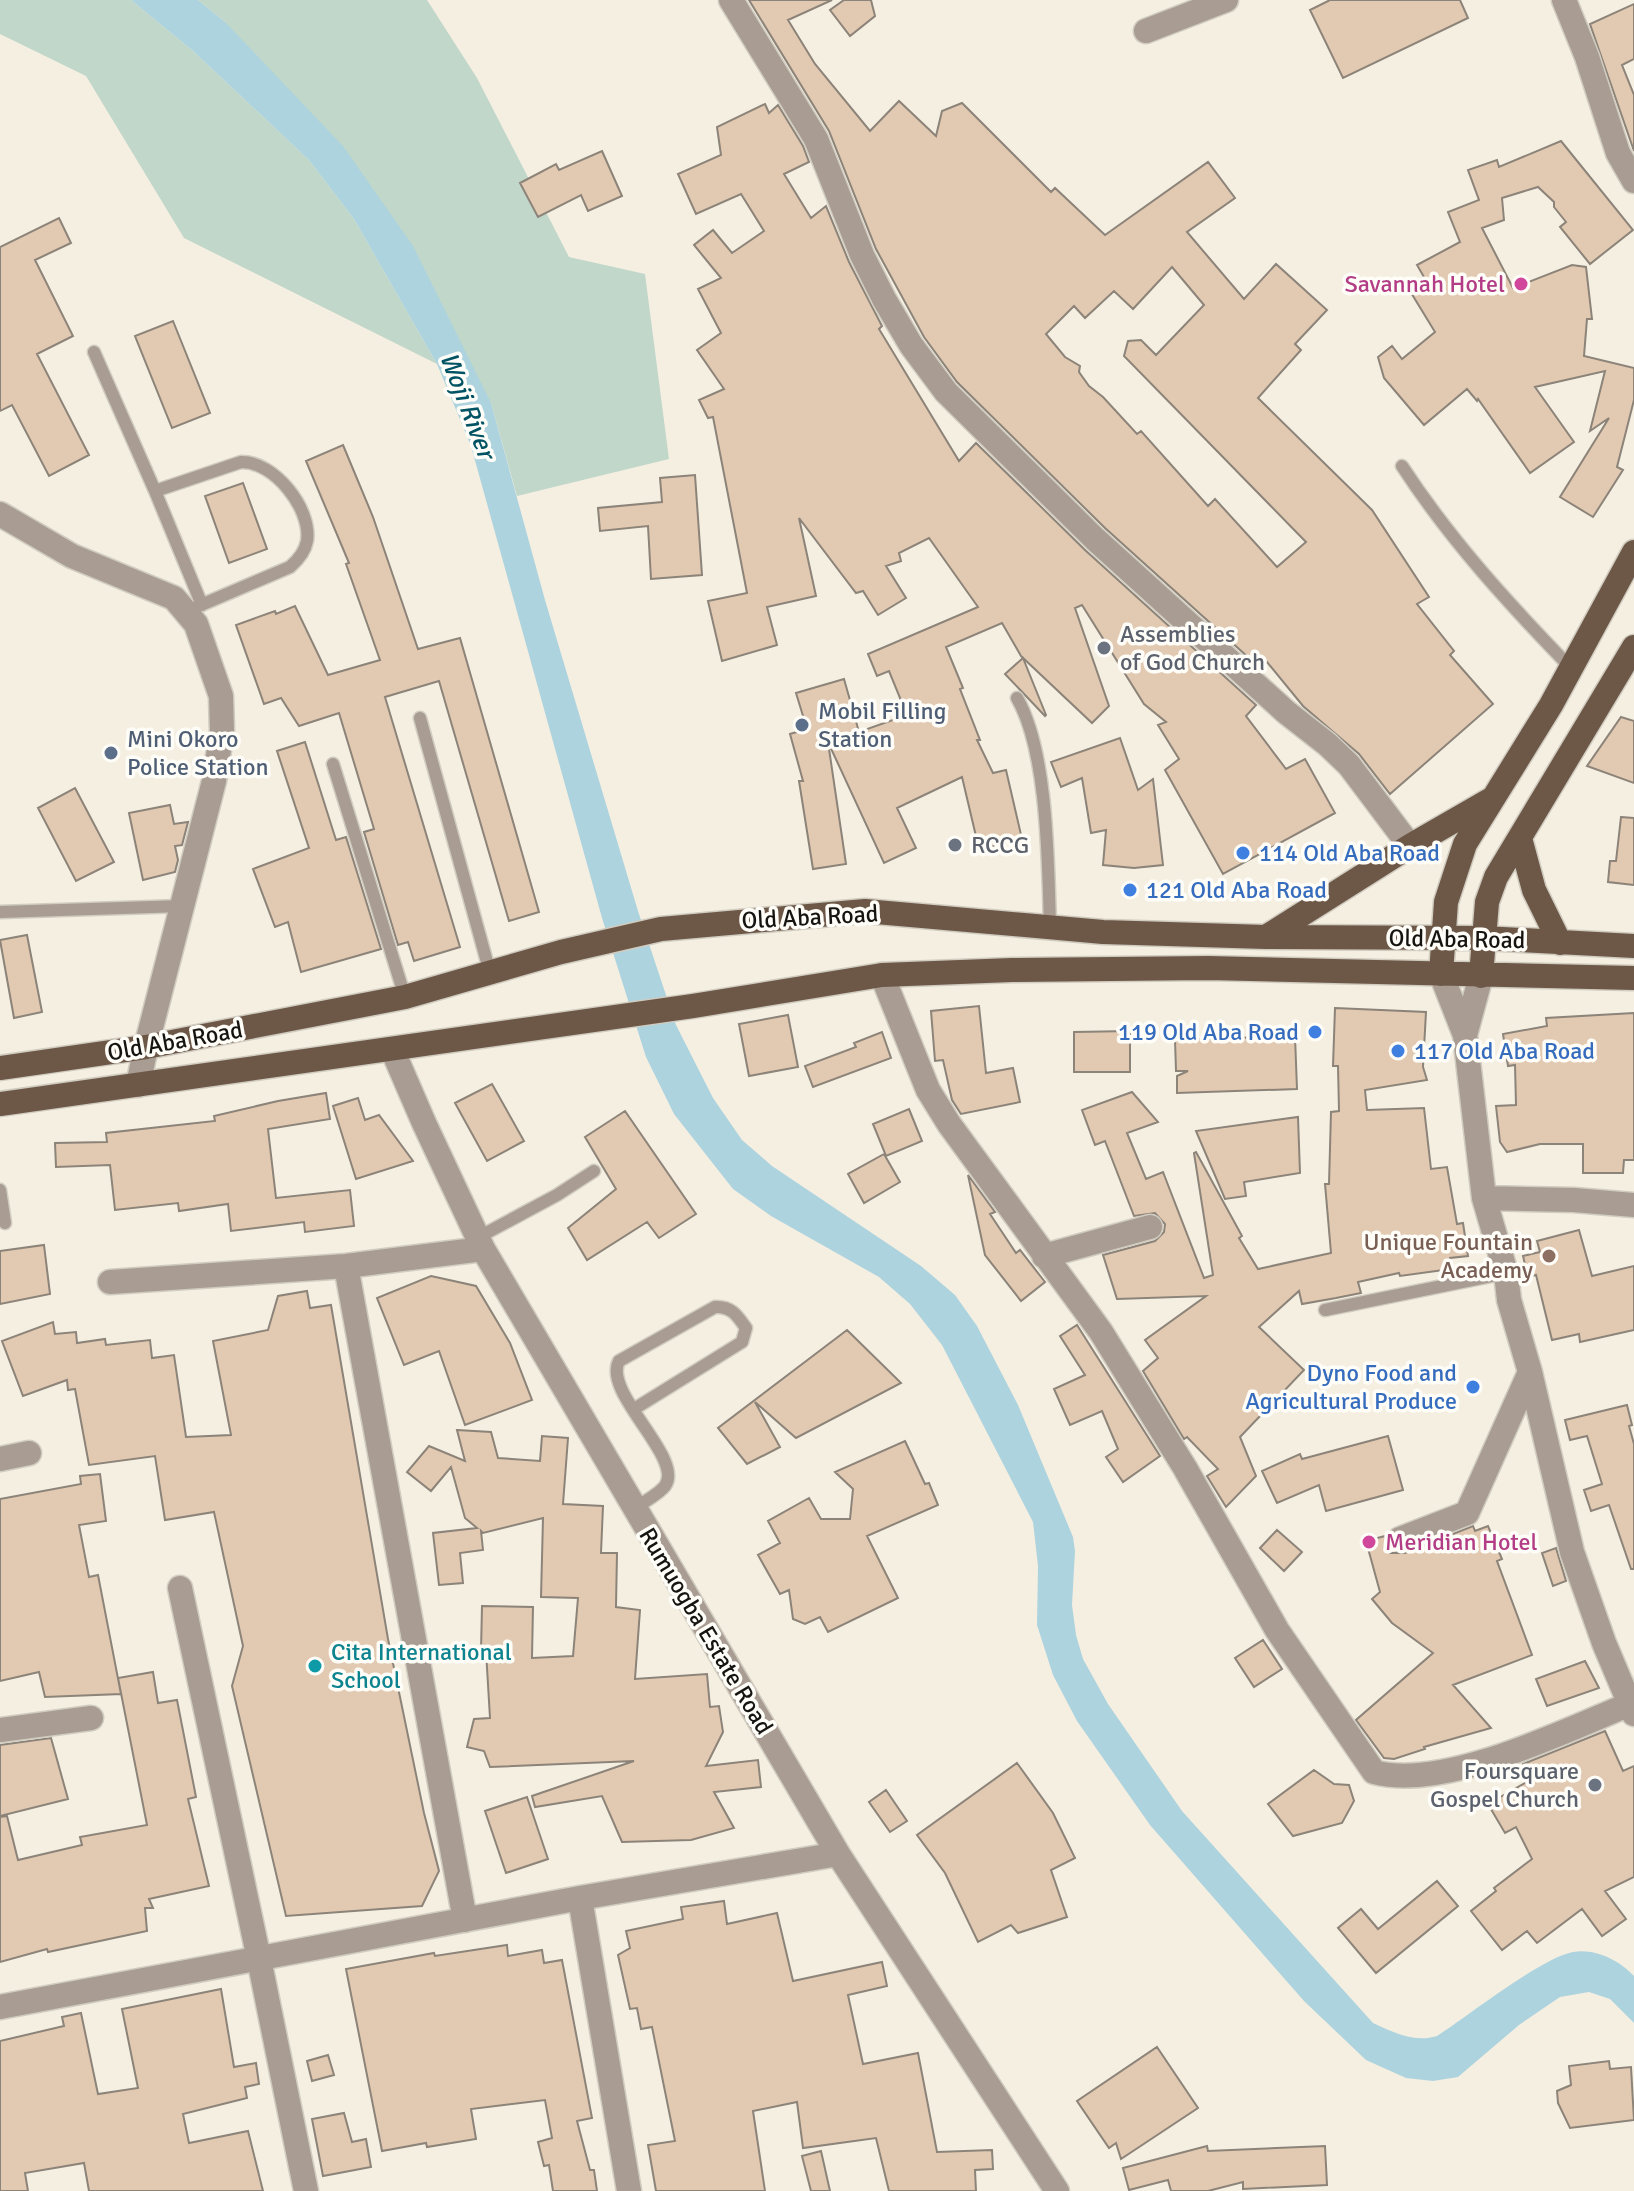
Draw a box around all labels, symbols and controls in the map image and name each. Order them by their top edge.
place label: Savannah Hotel [1344,269,1505,299]
marker: Savannah Hotel [1512,275,1530,293]
water label: Woji River [432,348,503,466]
place label: Assemblies of God Church [1120,619,1265,677]
marker: Assemblies of God Church [1095,639,1113,657]
place label: Mobil Filling Station [818,696,946,754]
marker: Mobil Filling Station [793,716,811,734]
place label: Mini Okoro Police Station [127,724,269,782]
marker: Mini Okoro Police Station [102,744,120,762]
place label: RCCG [971,830,1029,860]
marker: RCCG [946,836,964,854]
place label: 114 Old Aba Road [1259,838,1440,868]
marker: 114 Old Aba Road [1234,844,1252,862]
place label: 121 Old Aba Road [1146,875,1327,905]
marker: 121 Old Aba Road [1121,881,1139,899]
street label: Old Aba Road [741,898,879,936]
street label: Old Aba Road [1388,923,1526,955]
street label: Old Aba Road [105,1014,245,1068]
place label: 119 Old Aba Road [1118,1017,1299,1047]
marker: 119 Old Aba Road [1306,1023,1324,1041]
place label: 117 Old Aba Road [1414,1036,1595,1066]
marker: 117 Old Aba Road [1389,1042,1407,1060]
place label: Unique Fountain Academy [1364,1227,1533,1285]
marker: Unique Fountain Academy [1540,1247,1558,1265]
place label: Dyno Food and Agricultural Produce [1245,1358,1457,1416]
marker: Dyno Food and Agricultural Produce [1464,1378,1482,1396]
street label: Rumuogba Estate Road [632,1522,780,1740]
place label: Meridian Hotel [1385,1527,1538,1557]
marker: Meridian Hotel [1360,1533,1378,1551]
place label: Cita International School [331,1637,512,1695]
marker: Cita International School [306,1657,324,1675]
place label: Foursquare Gospel Church [1430,1756,1579,1814]
marker: Foursquare Gospel Church [1586,1776,1604,1794]

